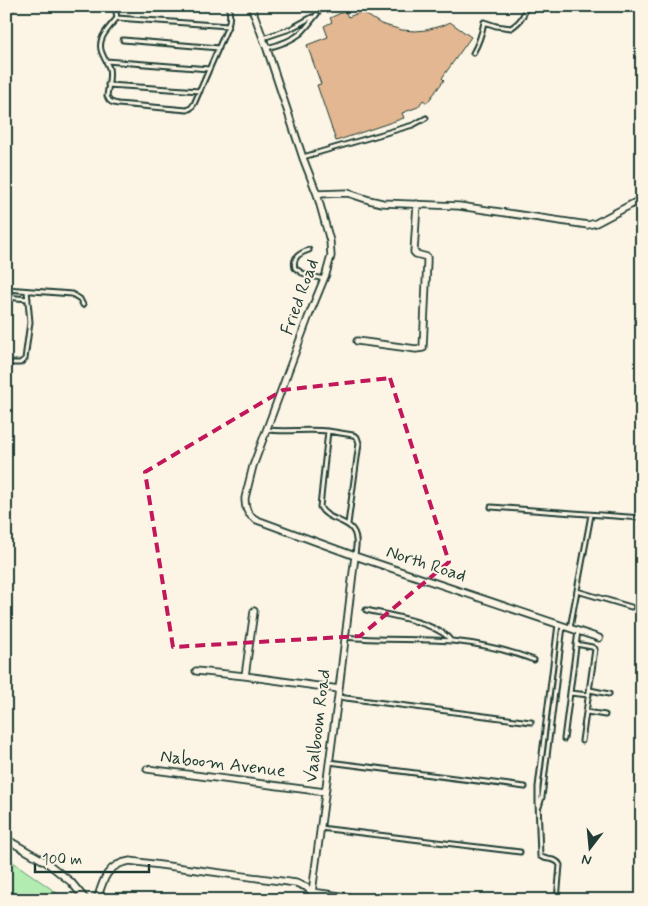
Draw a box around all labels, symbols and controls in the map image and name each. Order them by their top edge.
street label: Fried Road [275,256,325,338]
street label: North Road [383,540,469,588]
street label: Vaalboom Road [299,668,337,784]
street label: Naboom Avenue [159,744,287,784]
north arrow [566,824,616,874]
scale bar [35,841,149,873]
text: 100 m [42,850,82,870]
text: N [580,850,594,869]

